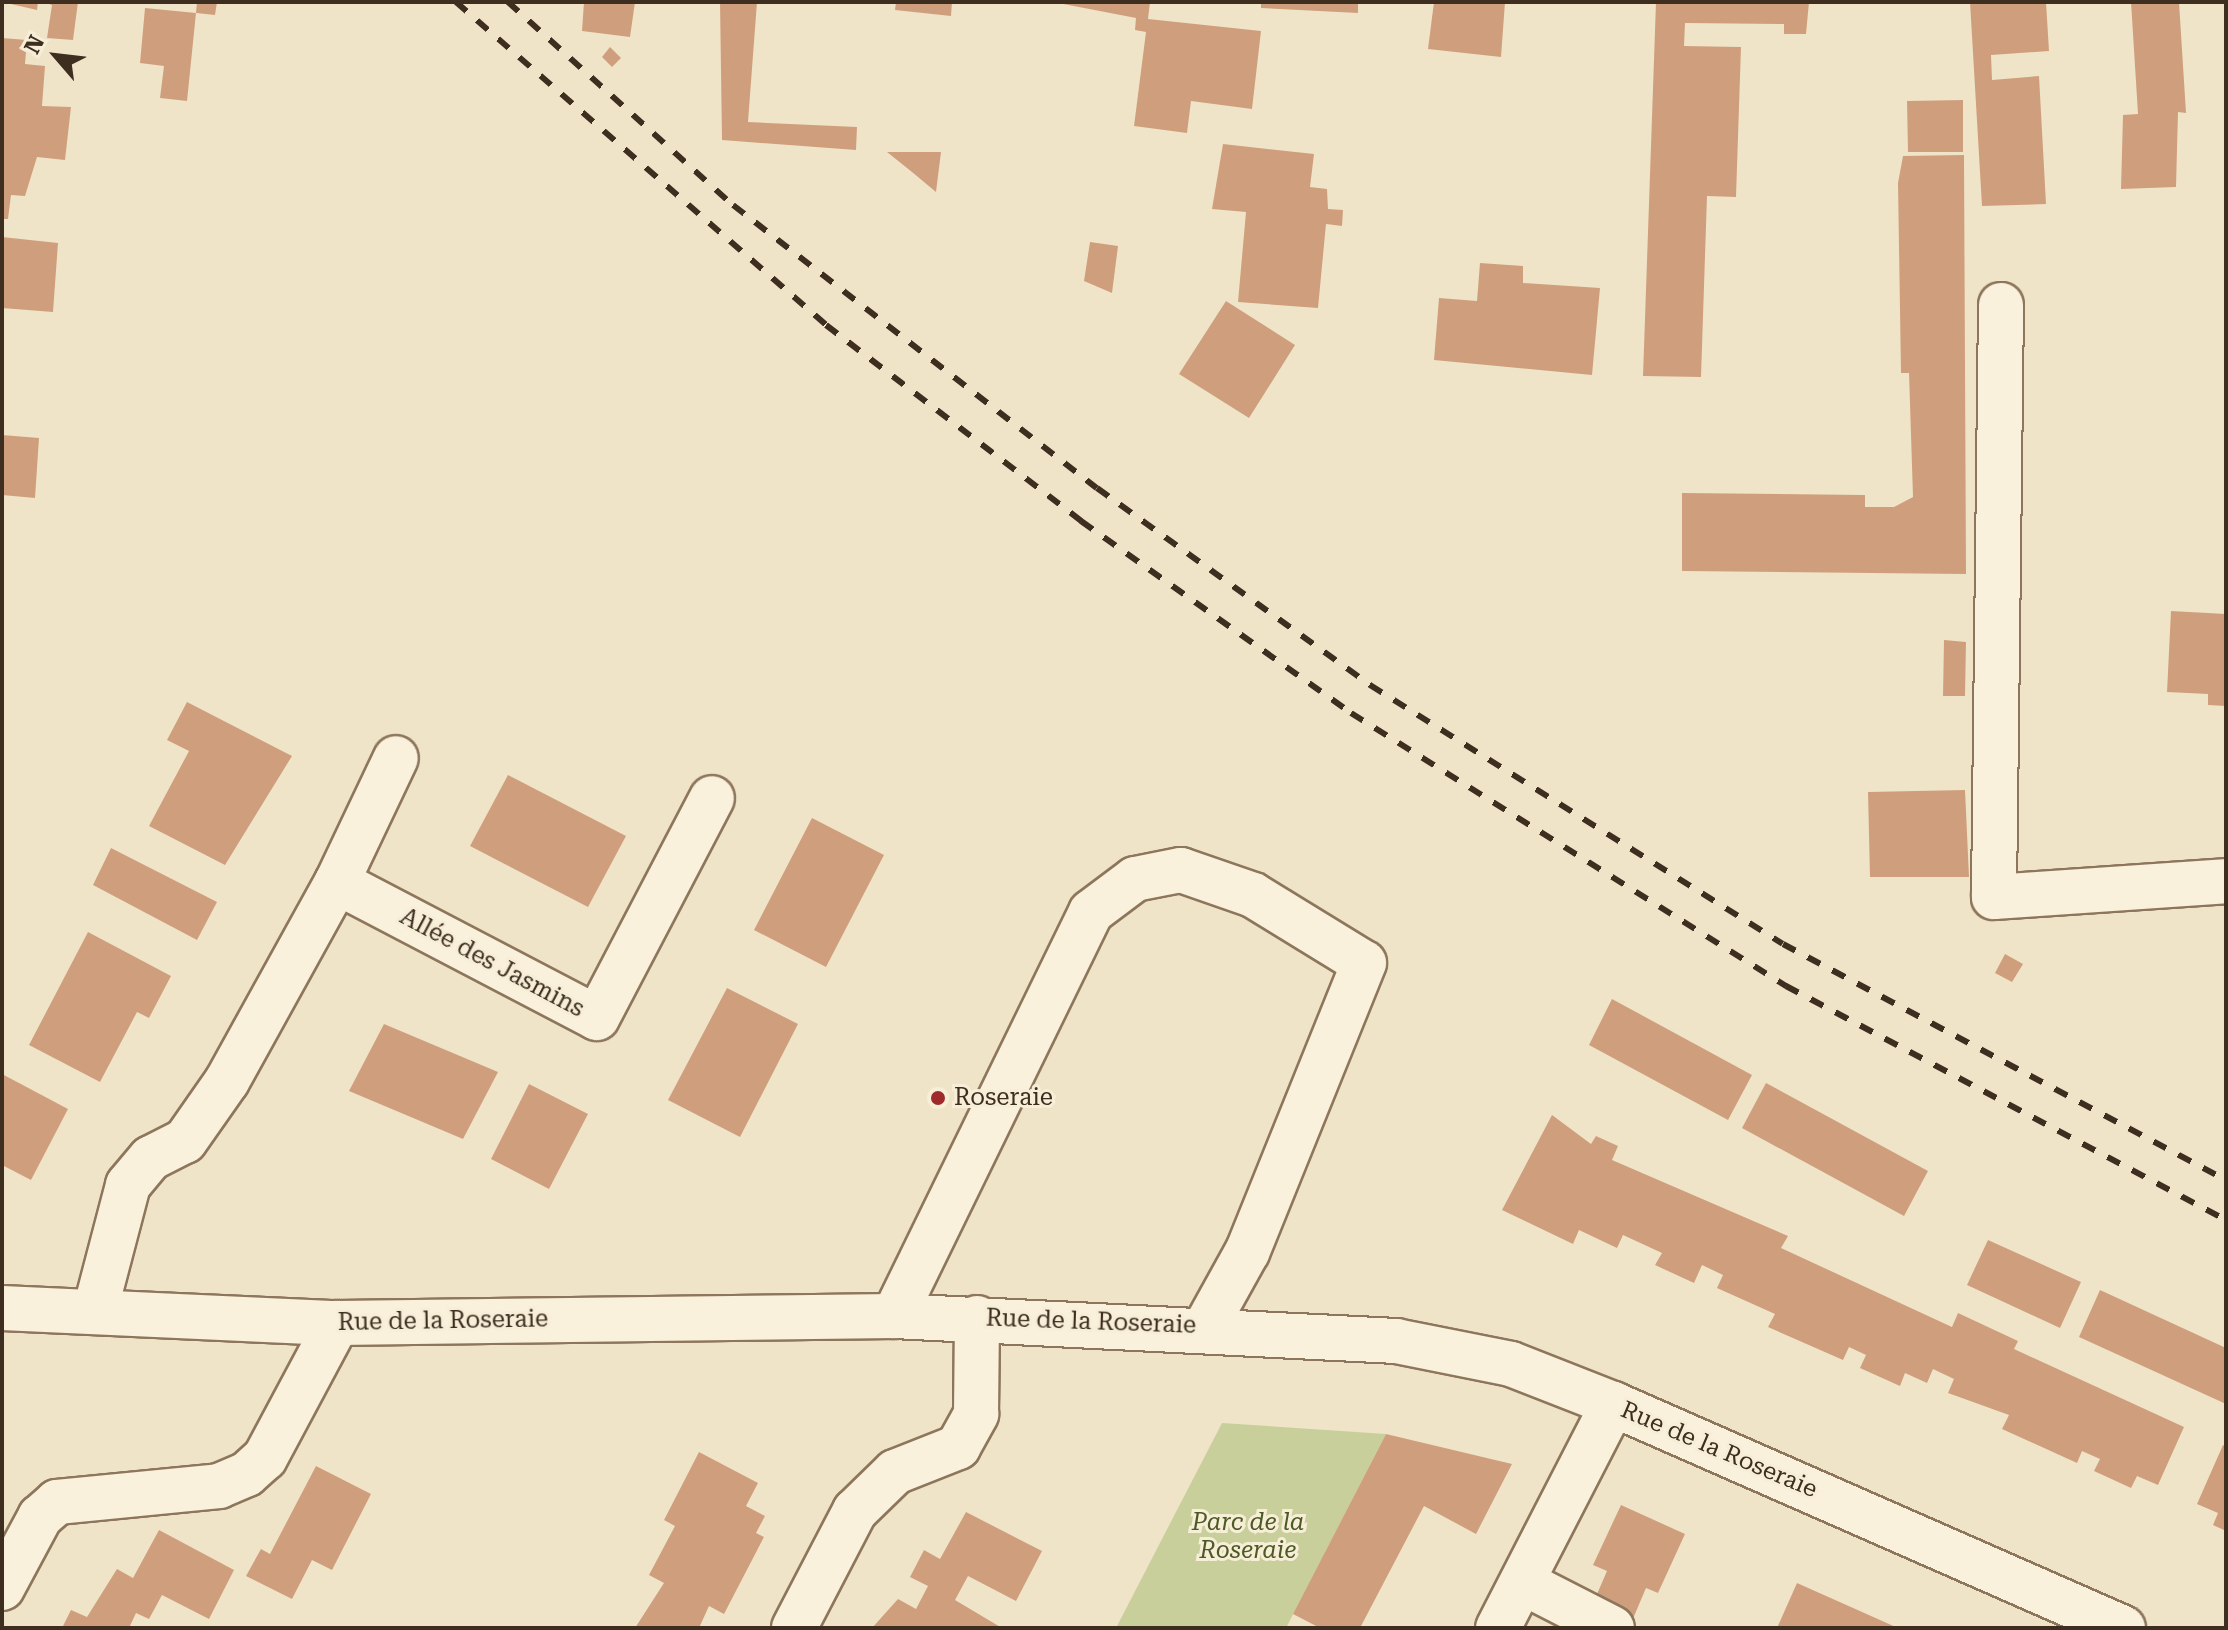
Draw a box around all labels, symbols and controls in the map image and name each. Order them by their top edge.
north arrow [16,16,96,96]
text: N [19,31,49,58]
street label: Allée des Jasmins [395,902,589,1024]
place label: Roseraie [954,1084,1053,1112]
marker: Roseraie [929,1089,947,1107]
street label: Rue de la Roseraie [985,1304,1197,1340]
street label: Rue de la Roseraie [338,1305,548,1337]
street label: Rue de la Roseraie [1616,1396,1822,1504]
park label: Parc de la Roseraie [1192,1509,1304,1565]

